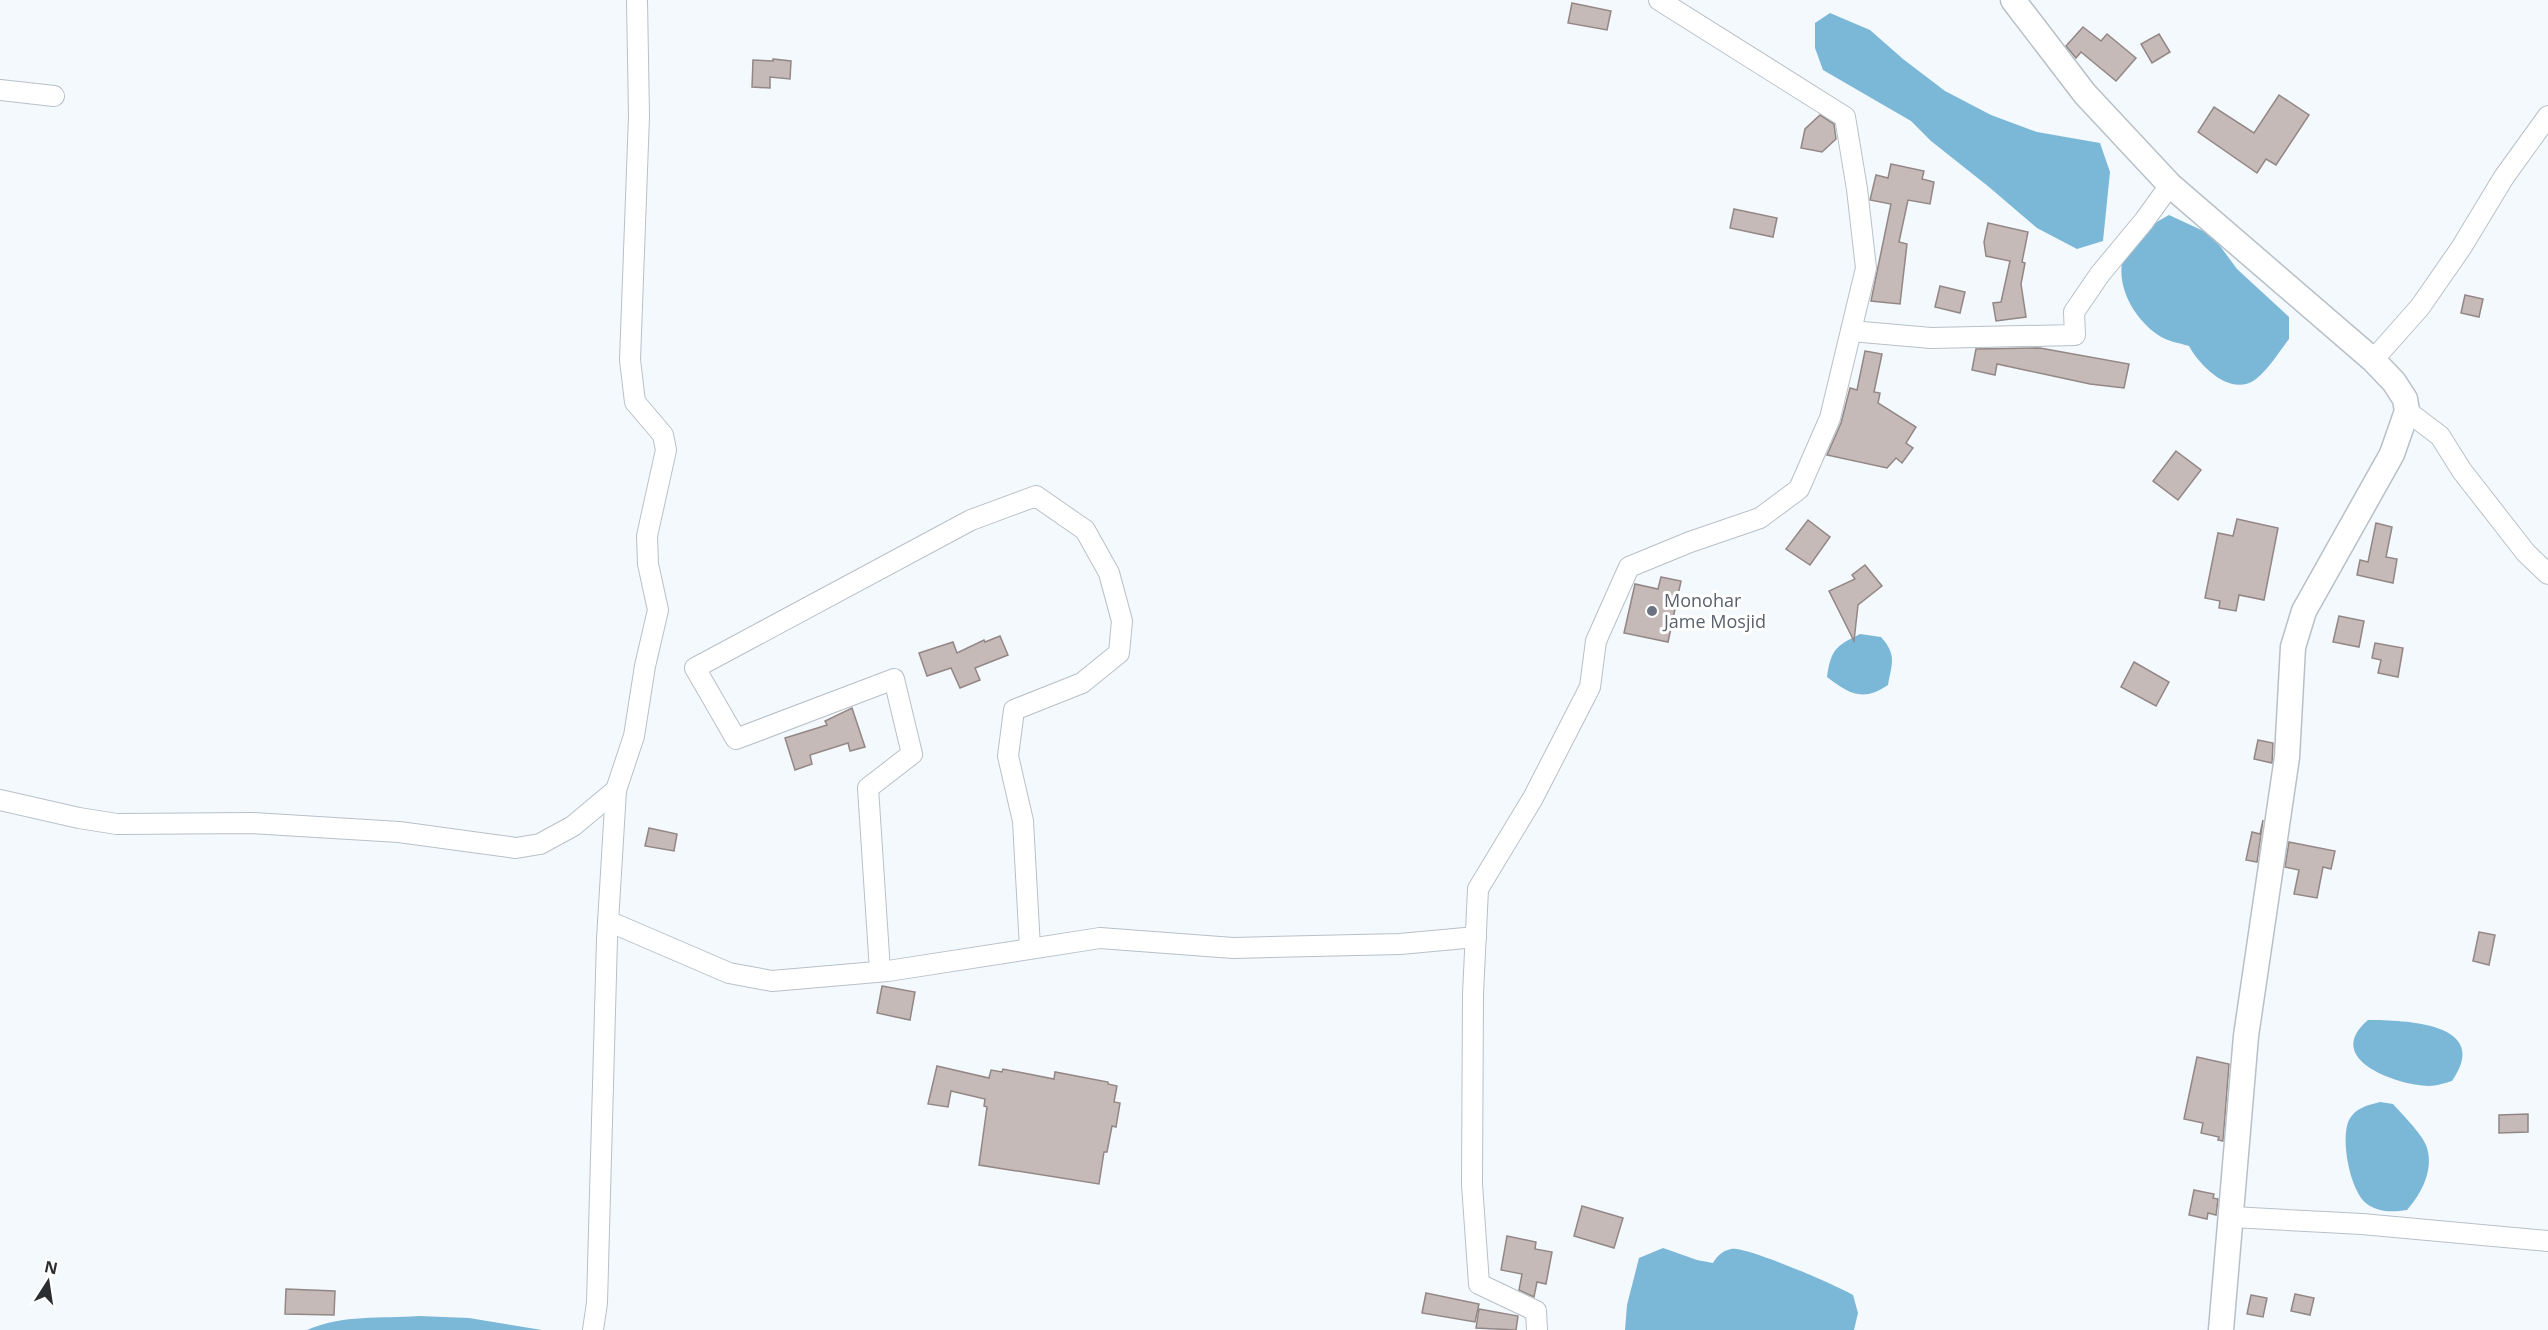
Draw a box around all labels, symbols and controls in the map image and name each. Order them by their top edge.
place label: Monohar Jame Mosjid [1662,588,1766,633]
marker: Monohar Jame Mosjid [1645,604,1659,618]
north arrow [18,1252,78,1312]
text: N [42,1255,60,1279]

